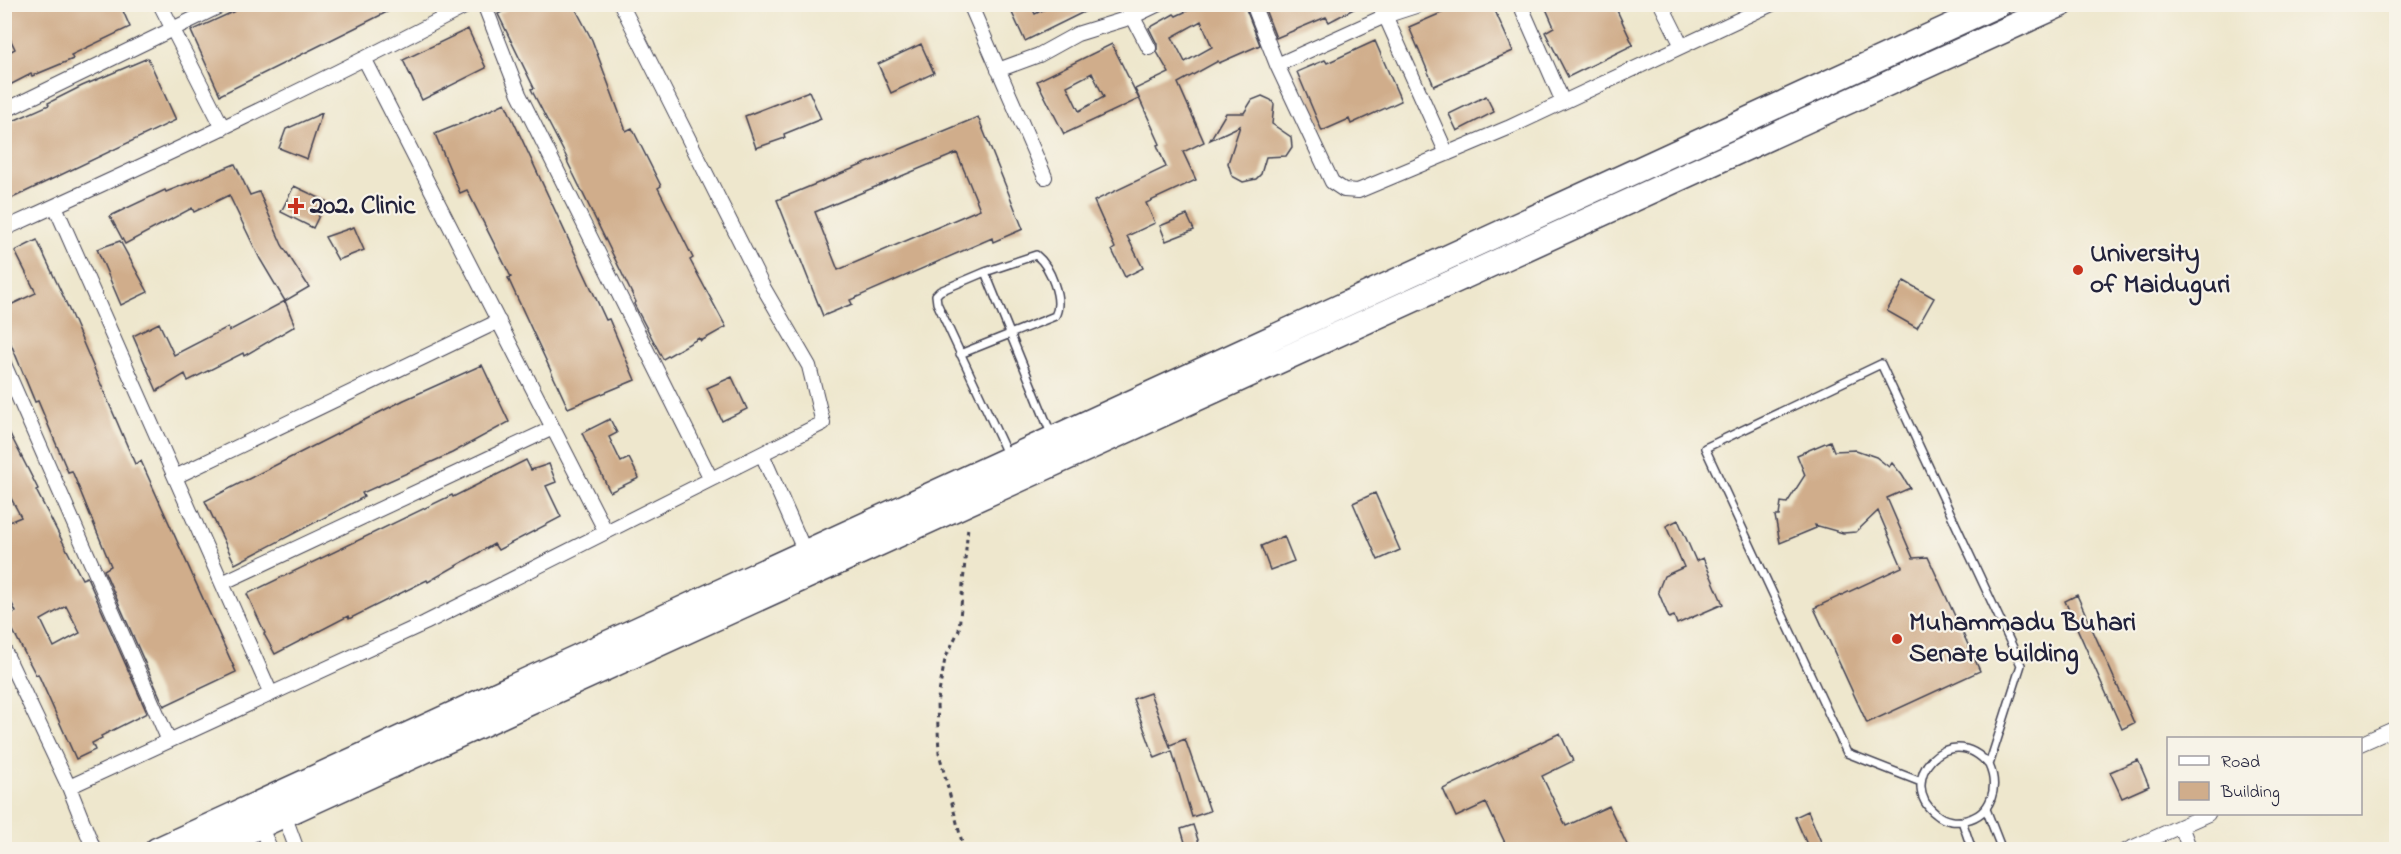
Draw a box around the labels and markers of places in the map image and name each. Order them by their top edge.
place label: 202. Clinic [309,187,416,226]
marker: 202. Clinic [287,197,305,215]
place label: University of Maiduguri [2090,235,2231,306]
marker: University of Maiduguri [2071,263,2085,277]
place label: Muhammadu Buhari Senate building [1909,604,2136,675]
marker: Muhammadu Buhari Senate building [1890,632,1904,646]

